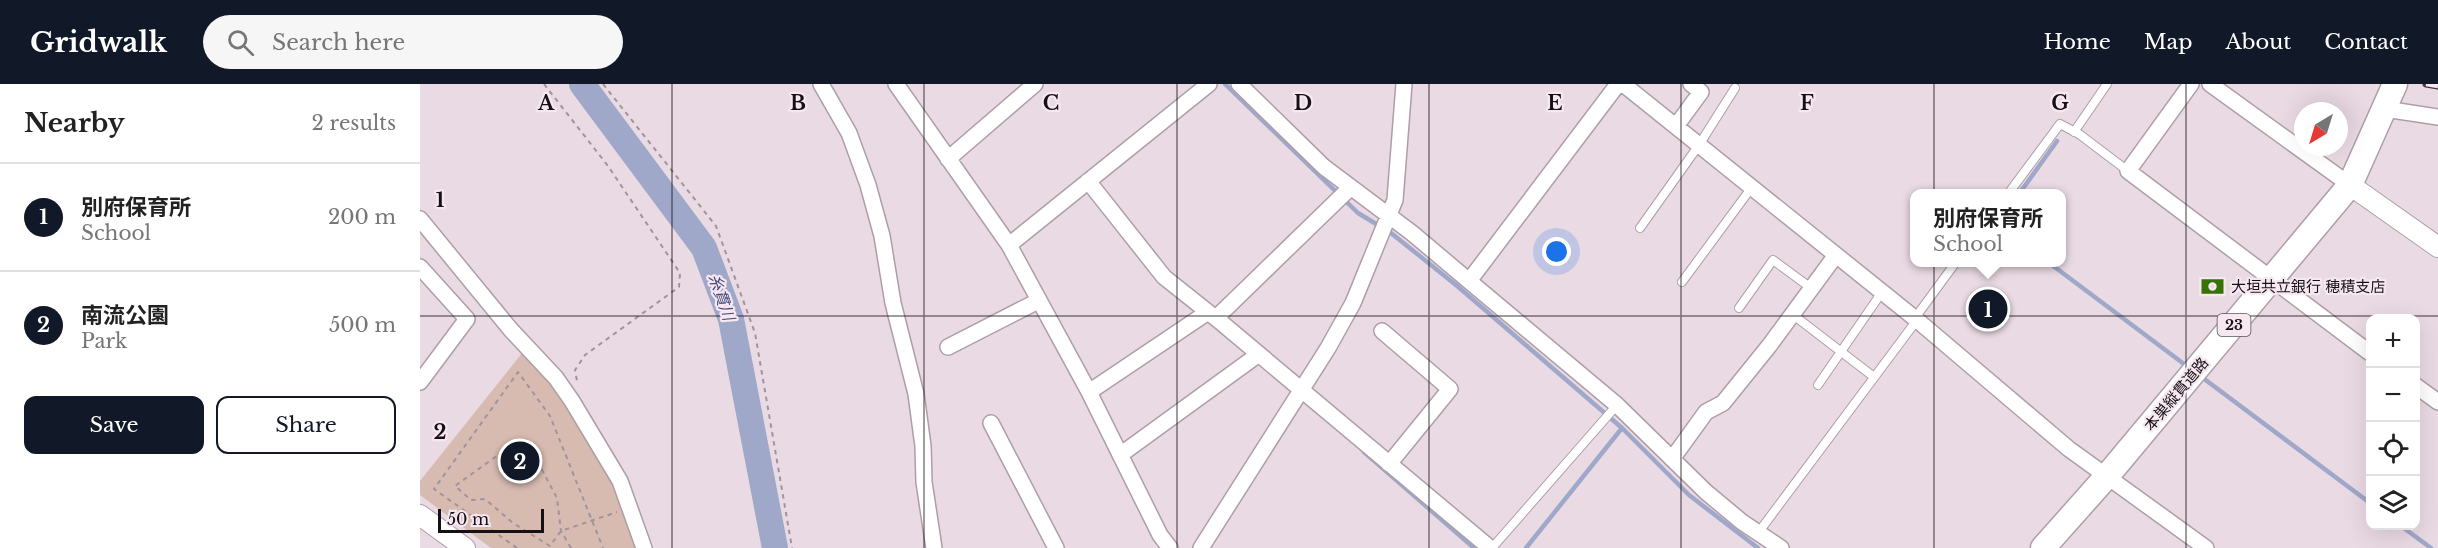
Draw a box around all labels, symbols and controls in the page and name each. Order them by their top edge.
search box [203,15,623,69]
text: Gridwalk [30,25,167,60]
icon: search [224,26,257,59]
text: Search here [272,29,405,56]
text: Home [2044,29,2111,55]
text: Map [2144,29,2192,55]
text: About [2225,29,2291,55]
text: Contact [2324,29,2408,55]
text: A [537,91,555,115]
text: B [790,91,806,115]
text: C [1043,91,1059,115]
text: D [1294,91,1312,115]
text: E [1547,91,1563,115]
text: F [1800,91,1814,115]
text: G [2051,91,2069,115]
north arrow [2294,102,2348,156]
text: Nearby [24,107,125,139]
text: 2 results [312,111,396,135]
text: 1 [436,188,445,212]
popup [1910,189,2066,267]
text: 別府保育所 [81,194,191,221]
text: 1 [39,205,48,229]
text: 200 m [328,205,396,229]
text: 別府保育所 [1933,205,2043,232]
text: School [81,221,151,245]
text: School [1933,232,2003,256]
your location [1542,237,1571,266]
water label: 糸貫川 [705,271,740,325]
bank icon: 大垣共立銀行 穂積支店 [2200,273,2226,299]
place label: 大垣共立銀行 穂積支店 [2231,277,2385,296]
pin: 1 [1968,286,2008,332]
text: 南流公園 [81,302,169,329]
text: 2 [37,313,50,337]
text: 500 m [329,313,396,337]
road number: 23 [2218,314,2250,336]
map controls [2366,314,2420,530]
button: + [2366,314,2420,368]
text: Park [81,329,127,353]
street label: 本巣縦貫道路 [2140,353,2212,435]
button: − [2366,368,2420,422]
button: Save [24,396,204,454]
button: Share [216,396,396,454]
text: 2 [433,420,447,444]
button: locate [2366,422,2420,476]
pin: 2 [500,438,540,484]
button: layers [2366,476,2420,530]
scale bar [438,506,544,534]
text: 50 m [447,509,489,529]

